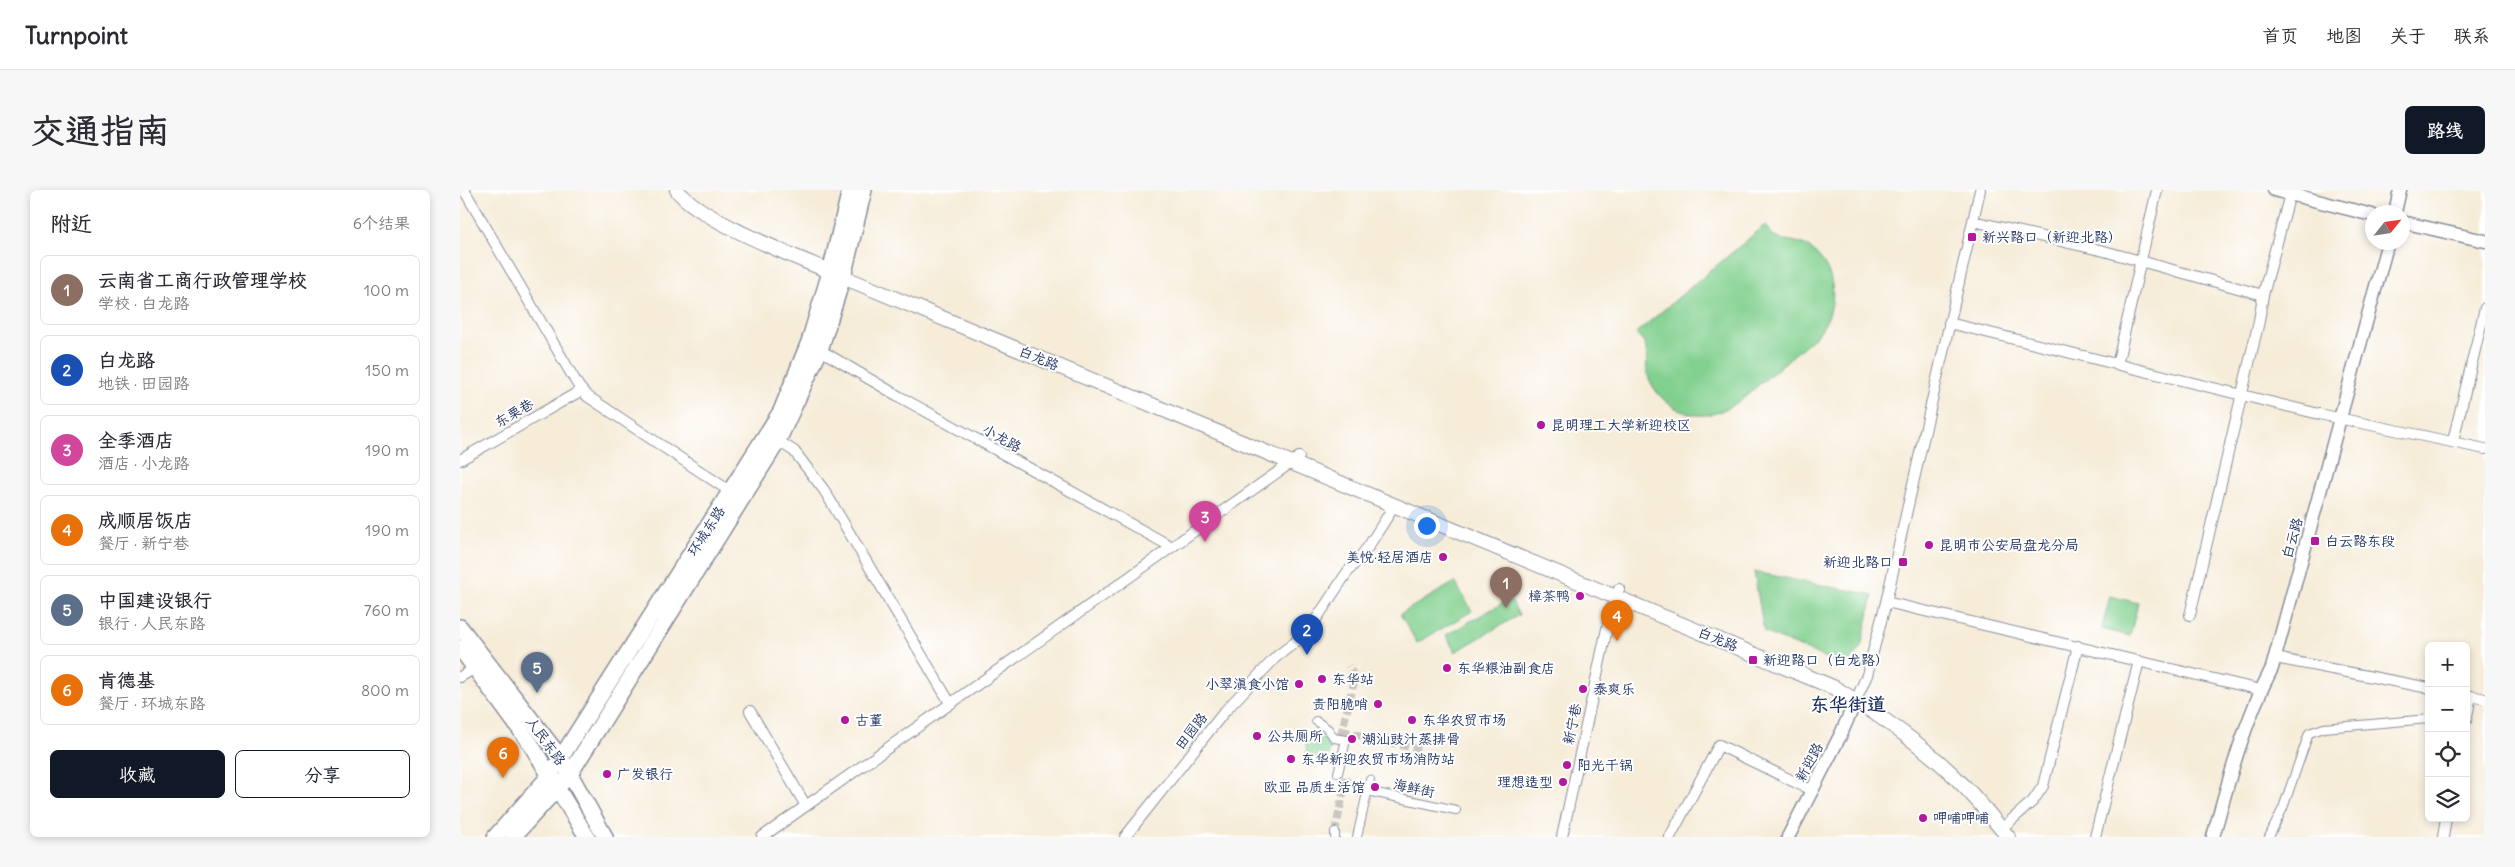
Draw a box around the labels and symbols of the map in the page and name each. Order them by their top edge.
north arrow [2365,205,2410,250]
place label: 新兴路口（新迎北路） [1982,228,2122,246]
marker: 新兴路口（新迎北路） [1966,231,1978,243]
street label: 白龙路 [1016,342,1062,374]
street label: 东栗巷 [491,394,538,431]
place label: 昆明理工大学新迎校区 [1551,416,1691,434]
marker: 昆明理工大学新迎校区 [1535,419,1547,431]
street label: 小龙路 [979,420,1025,456]
pin: 3 [1189,501,1221,542]
street label: 环城东路 [683,503,729,559]
your location [1414,513,1440,539]
street label: 白云路 [2278,515,2306,561]
place label: 白云路东段 [2325,532,2395,550]
marker: 白云路东段 [2309,535,2321,547]
place label: 昆明市公安局盘龙分局 [1939,536,2079,554]
marker: 昆明市公安局盘龙分局 [1923,539,1935,551]
place label: 美悦·轻居酒店 [1346,548,1433,566]
marker: 美悦·轻居酒店 [1437,551,1449,563]
place label: 新迎北路口 [1823,553,1893,571]
marker: 新迎北路口 [1897,556,1909,568]
pin: 1 [1490,567,1522,608]
place label: 樟茶鸭 [1528,587,1570,605]
marker: 樟茶鸭 [1574,590,1586,602]
pin: 4 [1601,600,1633,641]
pin: 2 [1291,614,1323,655]
street label: 白龙路 [1695,623,1741,655]
place label: 新迎路口（白龙路） [1763,651,1889,669]
pin: 5 [521,652,553,693]
marker: 新迎路口（白龙路） [1747,654,1759,666]
place label: 东华粮油副食店 [1457,659,1555,677]
marker: 东华粮油副食店 [1441,662,1453,674]
place label: 东华站 [1332,670,1374,688]
marker: 东华站 [1316,673,1328,685]
place label: 小翠滇食小馆 [1205,675,1289,693]
marker: 小翠滇食小馆 [1293,678,1305,690]
place label: 泰爽乐 [1593,680,1635,698]
marker: 泰爽乐 [1577,683,1589,695]
district label: 东华街道 [1810,692,1886,716]
place label: 责阳脆哨 [1312,695,1368,713]
marker: 责阳脆哨 [1372,698,1384,710]
street label: 新宁巷 [1559,701,1585,746]
street label: 田园路 [1171,709,1211,753]
place label: 古董 [855,711,883,729]
place label: 东华农贸市场 [1422,711,1506,729]
street label: 人民东路 [522,713,570,769]
marker: 古董 [839,714,851,726]
marker: 东华农贸市场 [1406,714,1418,726]
place label: 公共厕所 [1267,727,1323,745]
marker: 公共厕所 [1251,730,1263,742]
place label: 潮汕豉汁蒸排骨 [1362,730,1460,748]
marker: 潮汕豉汁蒸排骨 [1346,733,1358,745]
pin: 6 [487,737,519,778]
street label: 新迎路 [1791,739,1827,785]
place label: 东华新迎农贸市场消防站 [1301,750,1455,768]
marker: 东华新迎农贸市场消防站 [1285,753,1297,765]
place label: 阳光干锅 [1577,756,1633,774]
marker: 阳光干锅 [1561,759,1573,771]
place label: 广发银行 [617,765,673,783]
marker: 广发银行 [601,768,613,780]
place label: 理想造型 [1497,773,1553,791]
street label: 海鲜街 [1392,775,1436,801]
marker: 理想造型 [1557,776,1569,788]
place label: 欧亚 品质生活馆 [1264,778,1365,796]
marker: 欧亚 品质生活馆 [1369,781,1381,793]
place label: 呷哺呷哺 [1933,809,1989,827]
marker: 呷哺呷哺 [1917,812,1929,824]

